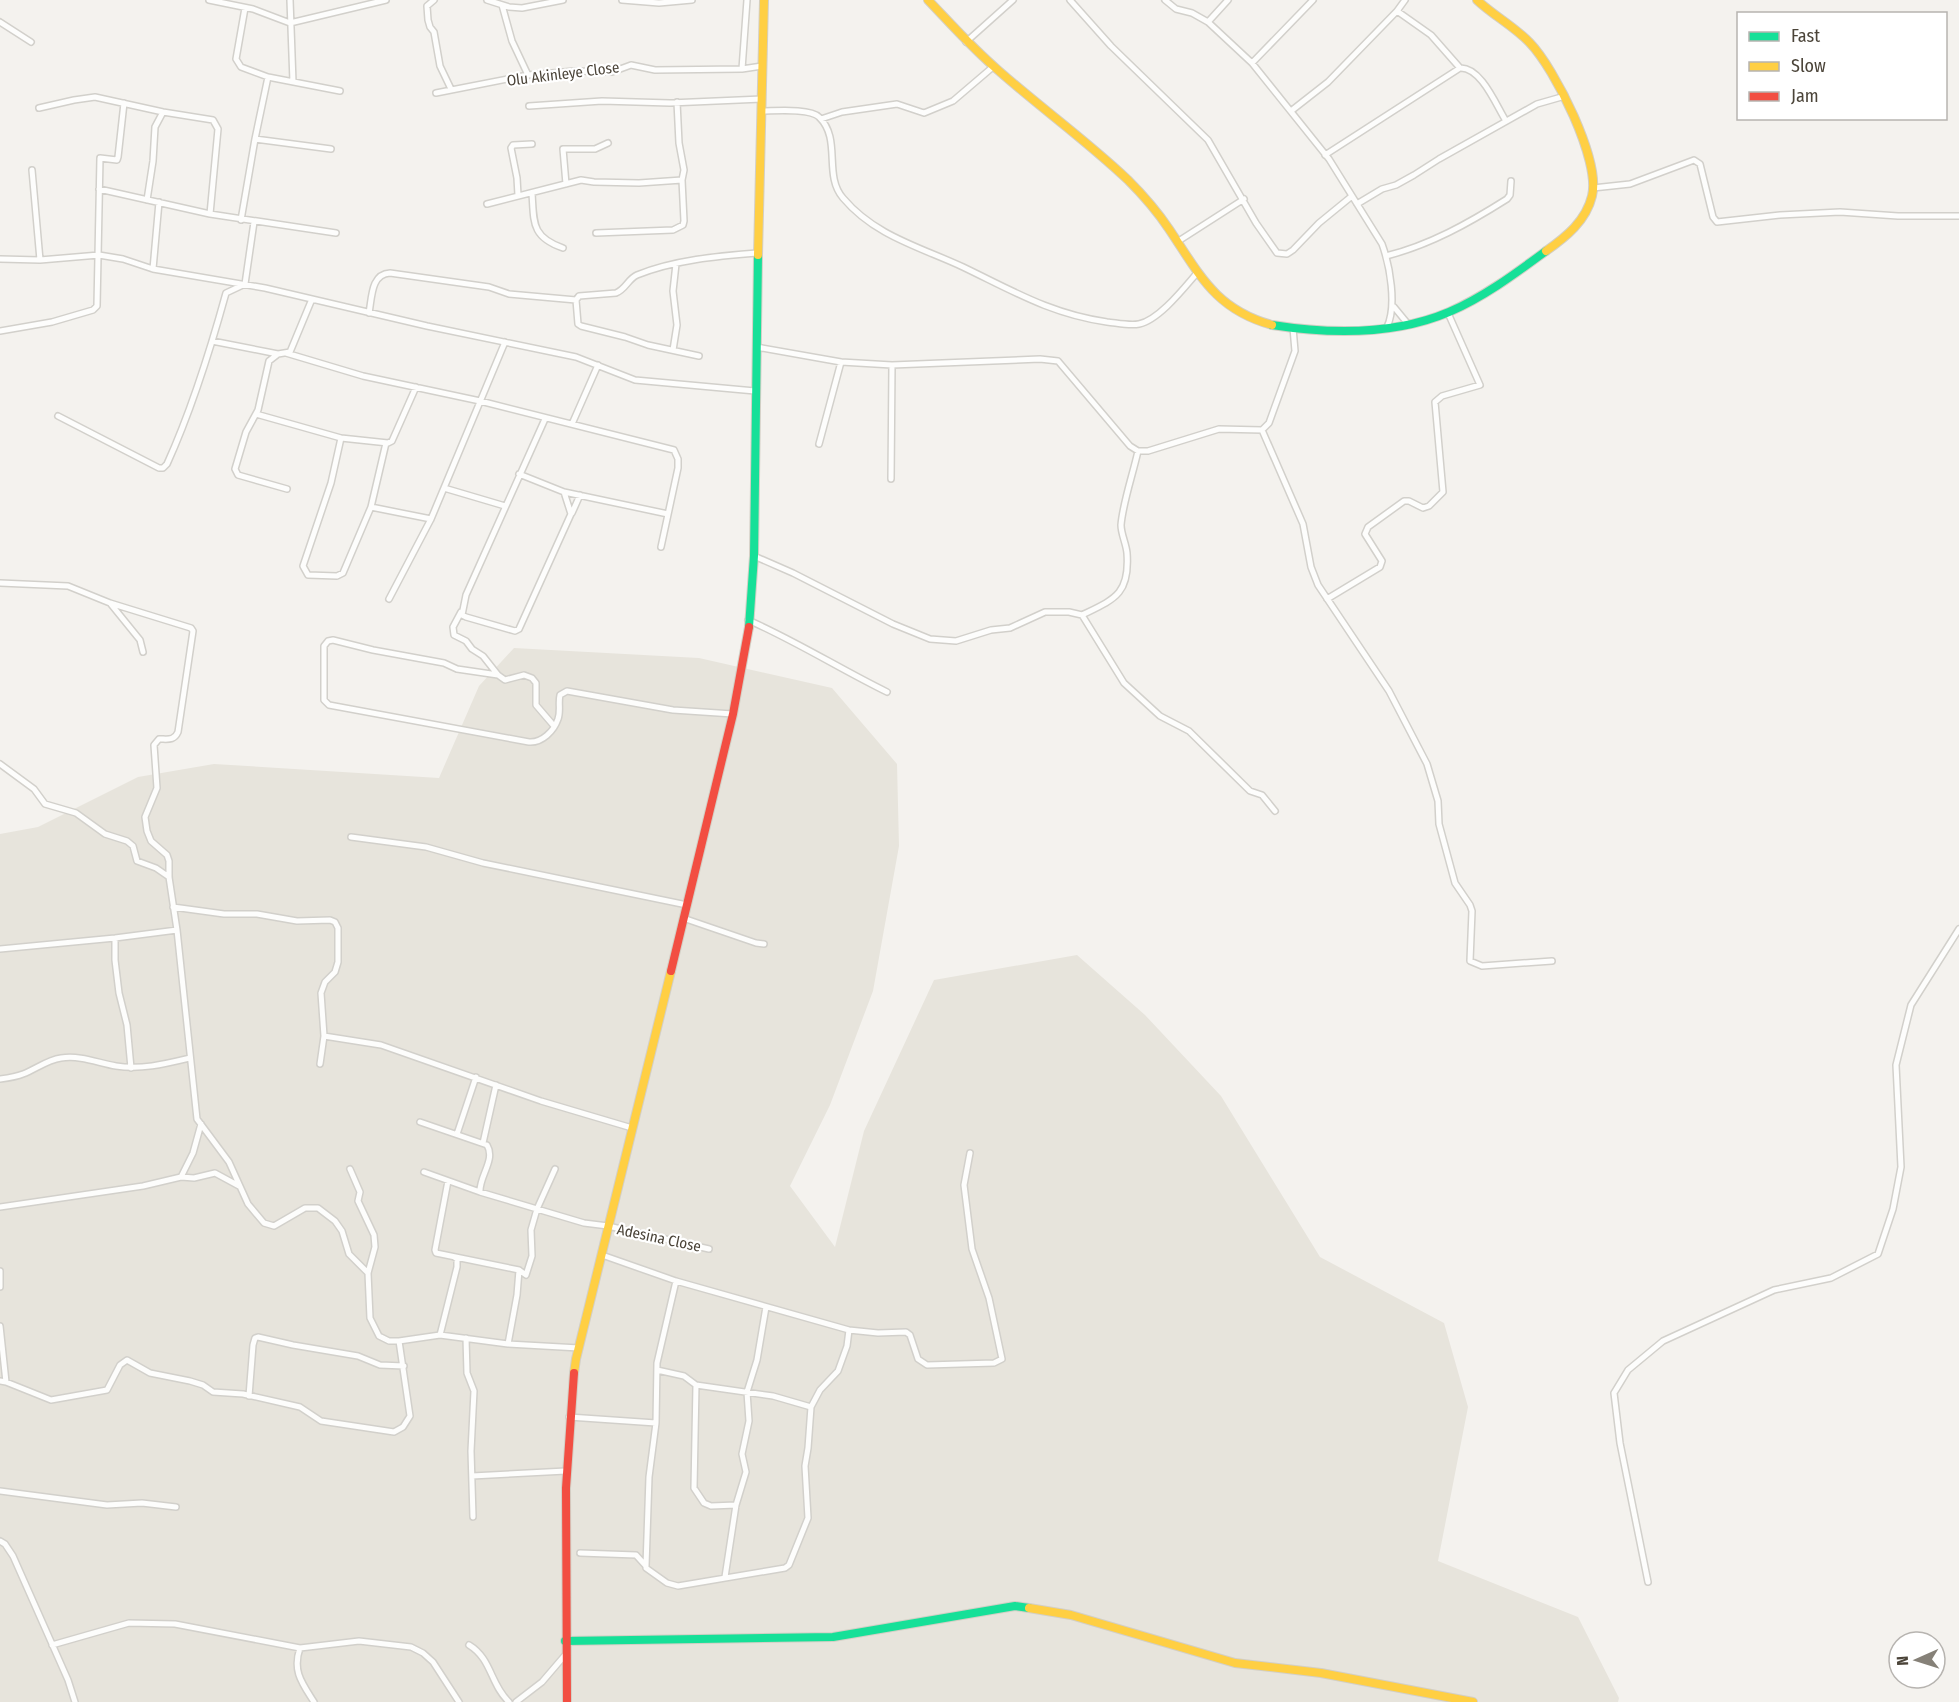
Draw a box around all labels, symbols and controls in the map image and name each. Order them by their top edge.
legend [1737,12,1947,120]
text: Fast [1791,25,1820,47]
text: Slow [1791,55,1826,77]
street label: Olu Akinleye Close [506,58,620,90]
text: Jam [1791,85,1819,107]
street label: Adesina Close [615,1220,703,1256]
north arrow [1887,1630,1947,1690]
text: N [1893,1655,1912,1666]

